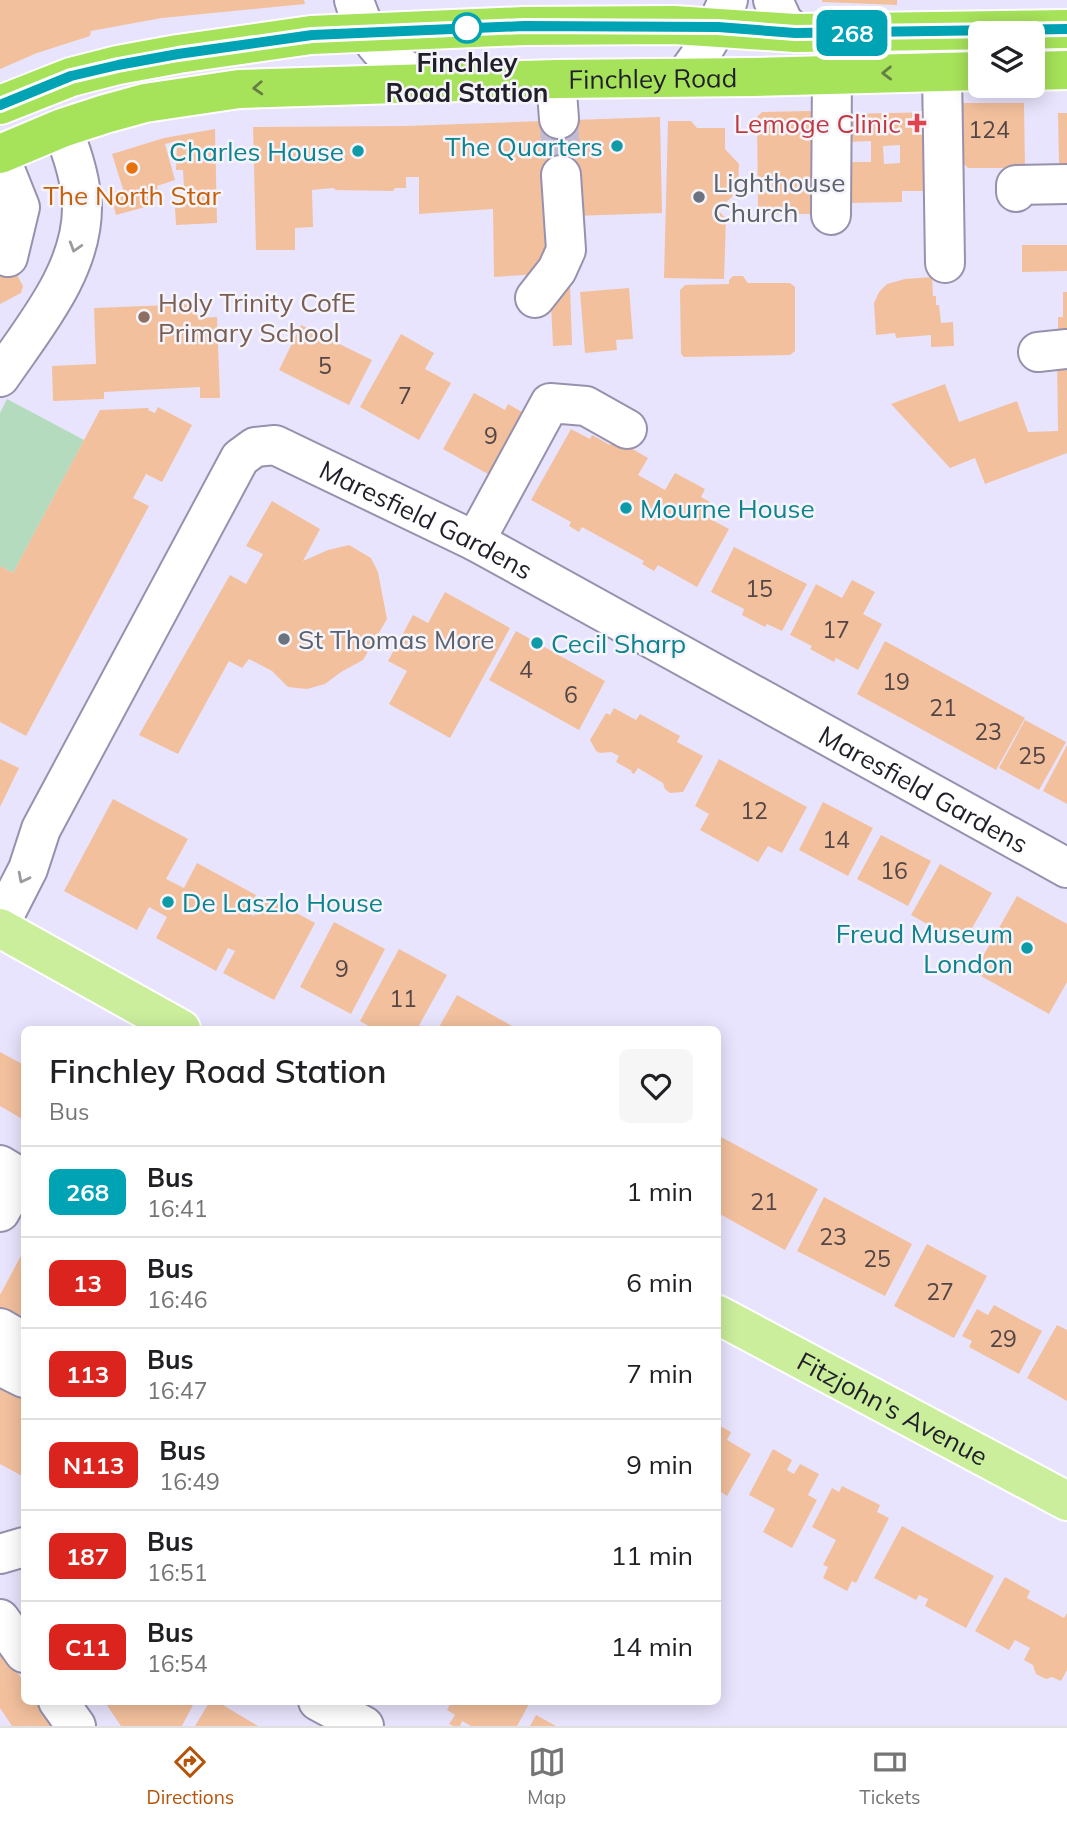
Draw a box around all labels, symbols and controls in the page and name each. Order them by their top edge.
line badge: 268 [812,10,892,56]
marker: Finchley Road Station [452,13,482,43]
text: 268 [830,18,874,48]
map controls [968,21,1045,98]
button: layers [968,21,1045,98]
place label: Finchley Road Station [386,46,549,109]
street label: Finchley Road [568,61,737,95]
one-way arrow [882,66,893,81]
one-way arrow [252,81,263,96]
place label: Lemoge Clinic [734,107,901,140]
marker: Lemoge Clinic [907,113,927,133]
house number: 124 [968,115,1010,144]
place label: The Quarters [445,130,603,163]
place label: Charles House [169,135,344,168]
marker: The Quarters [609,138,625,154]
marker: Charles House [350,143,366,159]
marker: The North Star [124,160,140,176]
place label: Lighthouse Church [713,166,846,229]
place label: The North Star [43,179,221,212]
marker: Lighthouse Church [691,189,707,205]
one-way arrow [69,241,84,253]
place label: Holy Trinity CofE Primary School [158,286,356,349]
marker: Holy Trinity CofE Primary School [136,309,152,325]
house number: 5 [318,351,332,380]
house number: 7 [398,381,412,410]
house number: 9 [484,421,498,450]
street label: Maresfield Gardens [314,452,539,586]
place label: Mourne House [640,492,815,525]
marker: Mourne House [618,500,634,516]
house number: 15 [745,574,773,603]
house number: 17 [822,615,850,644]
place label: St Thomas More [298,623,495,656]
place label: Cecil Sharp [551,627,686,660]
marker: St Thomas More [276,631,292,647]
marker: Cecil Sharp [529,635,545,651]
house number: 4 [519,655,533,684]
house number: 19 [882,667,910,696]
house number: 6 [564,680,578,709]
house number: 21 [929,693,957,722]
house number: 23 [974,717,1002,746]
street label: Maresfield Gardens [813,718,1034,860]
house number: 25 [1018,741,1046,770]
house number: 12 [740,796,768,825]
house number: 14 [822,825,850,854]
house number: 16 [880,856,908,885]
one-way arrow [18,870,32,883]
place label: De Laszlo House [182,886,383,919]
marker: De Laszlo House [160,894,176,910]
place label: Freud Museum London [836,917,1013,980]
marker: Freud Museum London [1019,940,1035,956]
house number: 9 [335,954,349,983]
house number: 11 [389,984,417,1013]
button: heart [619,1049,693,1123]
text: Finchley Road Station [49,1050,387,1091]
text: Bus [49,1097,89,1126]
text: Bus [147,1161,193,1194]
text: 1 min [626,1175,693,1208]
text: 268 [66,1177,109,1207]
house number: 21 [750,1187,778,1216]
text: 16:41 [147,1194,207,1223]
house number: 23 [819,1222,847,1251]
house number: 25 [863,1244,891,1273]
text: Bus [147,1252,193,1285]
text: 6 min [626,1266,693,1299]
text: 13 [73,1268,102,1298]
house number: 27 [926,1277,954,1306]
text: 16:46 [147,1285,207,1314]
house number: 29 [989,1324,1017,1353]
text: Bus [147,1343,193,1376]
street label: Fitzjohn's Avenue [792,1344,994,1472]
text: 7 min [626,1357,693,1390]
text: 113 [66,1359,109,1389]
text: 16:47 [147,1376,207,1405]
text: Bus [159,1434,206,1467]
text: 9 min [626,1448,693,1481]
text: N113 [63,1450,124,1480]
text: 16:49 [159,1467,220,1496]
text: Bus [147,1525,193,1558]
text: 11 min [611,1539,693,1572]
text: 187 [66,1541,109,1571]
text: 16:51 [147,1558,207,1587]
text: Bus [147,1616,193,1649]
text: 14 min [611,1630,693,1663]
text: C11 [65,1632,110,1662]
text: 16:54 [147,1649,207,1678]
tab: Directions [146,1743,234,1809]
tab: Map [527,1743,566,1809]
tab: Tickets [859,1743,921,1809]

